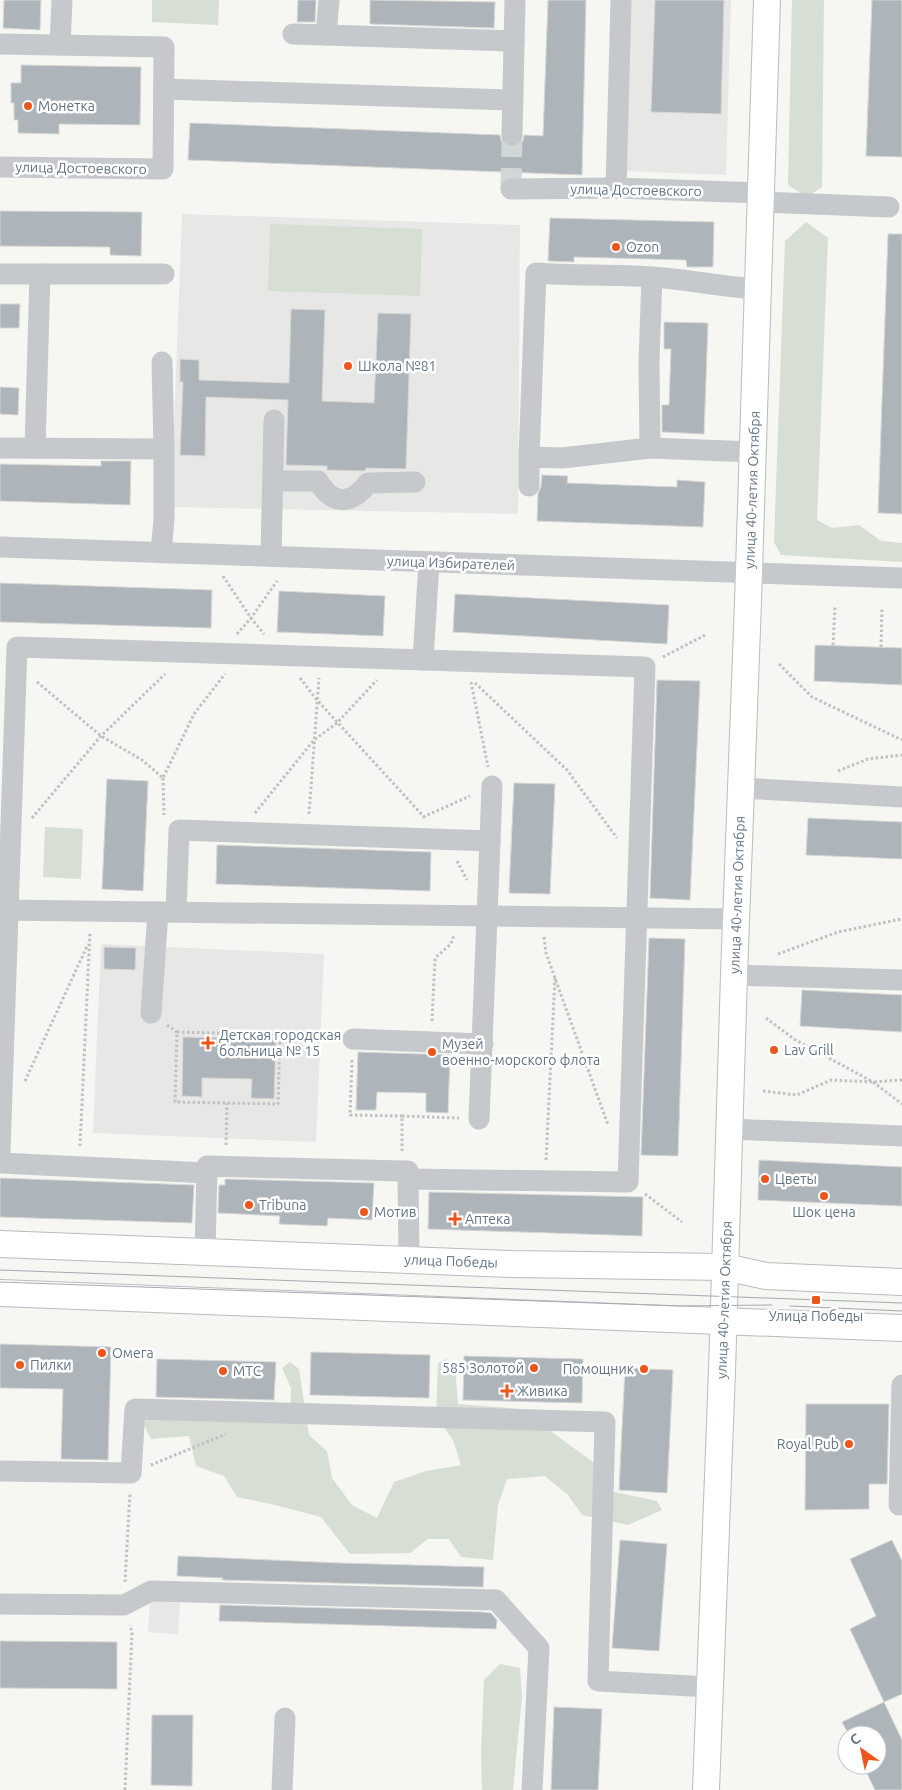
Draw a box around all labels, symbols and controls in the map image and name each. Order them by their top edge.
place label: Монетка [38,98,95,114]
marker: Монетка [22,100,34,112]
street label: улица Достоевского [15,159,147,177]
street label: улица Достоевского [570,181,702,199]
place label: Ozon [626,239,659,255]
marker: Ozon [610,241,622,253]
place label: Школа №81 [358,358,437,374]
marker: Школа №81 [342,360,354,372]
street label: улица 40-летия Октября [741,411,763,569]
street label: улица Избирателей [387,553,515,573]
street label: улица 40-летия Октября [726,816,748,974]
place label: Детская городская больница № 15 [219,1027,341,1059]
marker: Детская городская больница № 15 [201,1036,215,1050]
place label: Музей военно-морского флота [442,1036,600,1068]
place label: Lav Grill [784,1042,834,1058]
marker: Lav Grill [768,1044,780,1056]
marker: Музей военно-морского флота [426,1046,438,1058]
place label: Цветы [775,1171,817,1187]
marker: Цветы [759,1173,771,1185]
marker: Шок цена [818,1190,830,1202]
place label: Tribuna [259,1197,306,1213]
marker: Tribuna [243,1199,255,1211]
place label: Мотив [374,1204,417,1220]
place label: Шок цена [792,1204,856,1220]
marker: Мотив [358,1206,370,1218]
place label: Аптека [465,1211,510,1227]
marker: Аптека [449,1213,461,1225]
street label: улица 40-летия Октября [713,1221,735,1379]
street label: улица Победы [404,1251,498,1271]
marker: Улица Победы [810,1294,822,1306]
place label: Улица Победы [769,1308,863,1324]
place label: Омега [112,1345,154,1361]
marker: Омега [96,1347,108,1359]
place label: Пилки [30,1357,72,1373]
marker: Пилки [14,1359,26,1371]
place label: 585 Золотой [442,1360,524,1376]
place label: Помощник [563,1361,634,1377]
marker: 585 Золотой [528,1362,540,1374]
place label: МТС [233,1363,262,1379]
marker: Помощник [638,1363,650,1375]
marker: МТС [217,1365,229,1377]
place label: Живика [517,1383,568,1399]
marker: Живика [501,1385,513,1397]
place label: Royal Pub [777,1436,839,1452]
marker: Royal Pub [843,1438,855,1450]
north arrow [837,1725,887,1775]
text: С [847,1730,863,1748]

